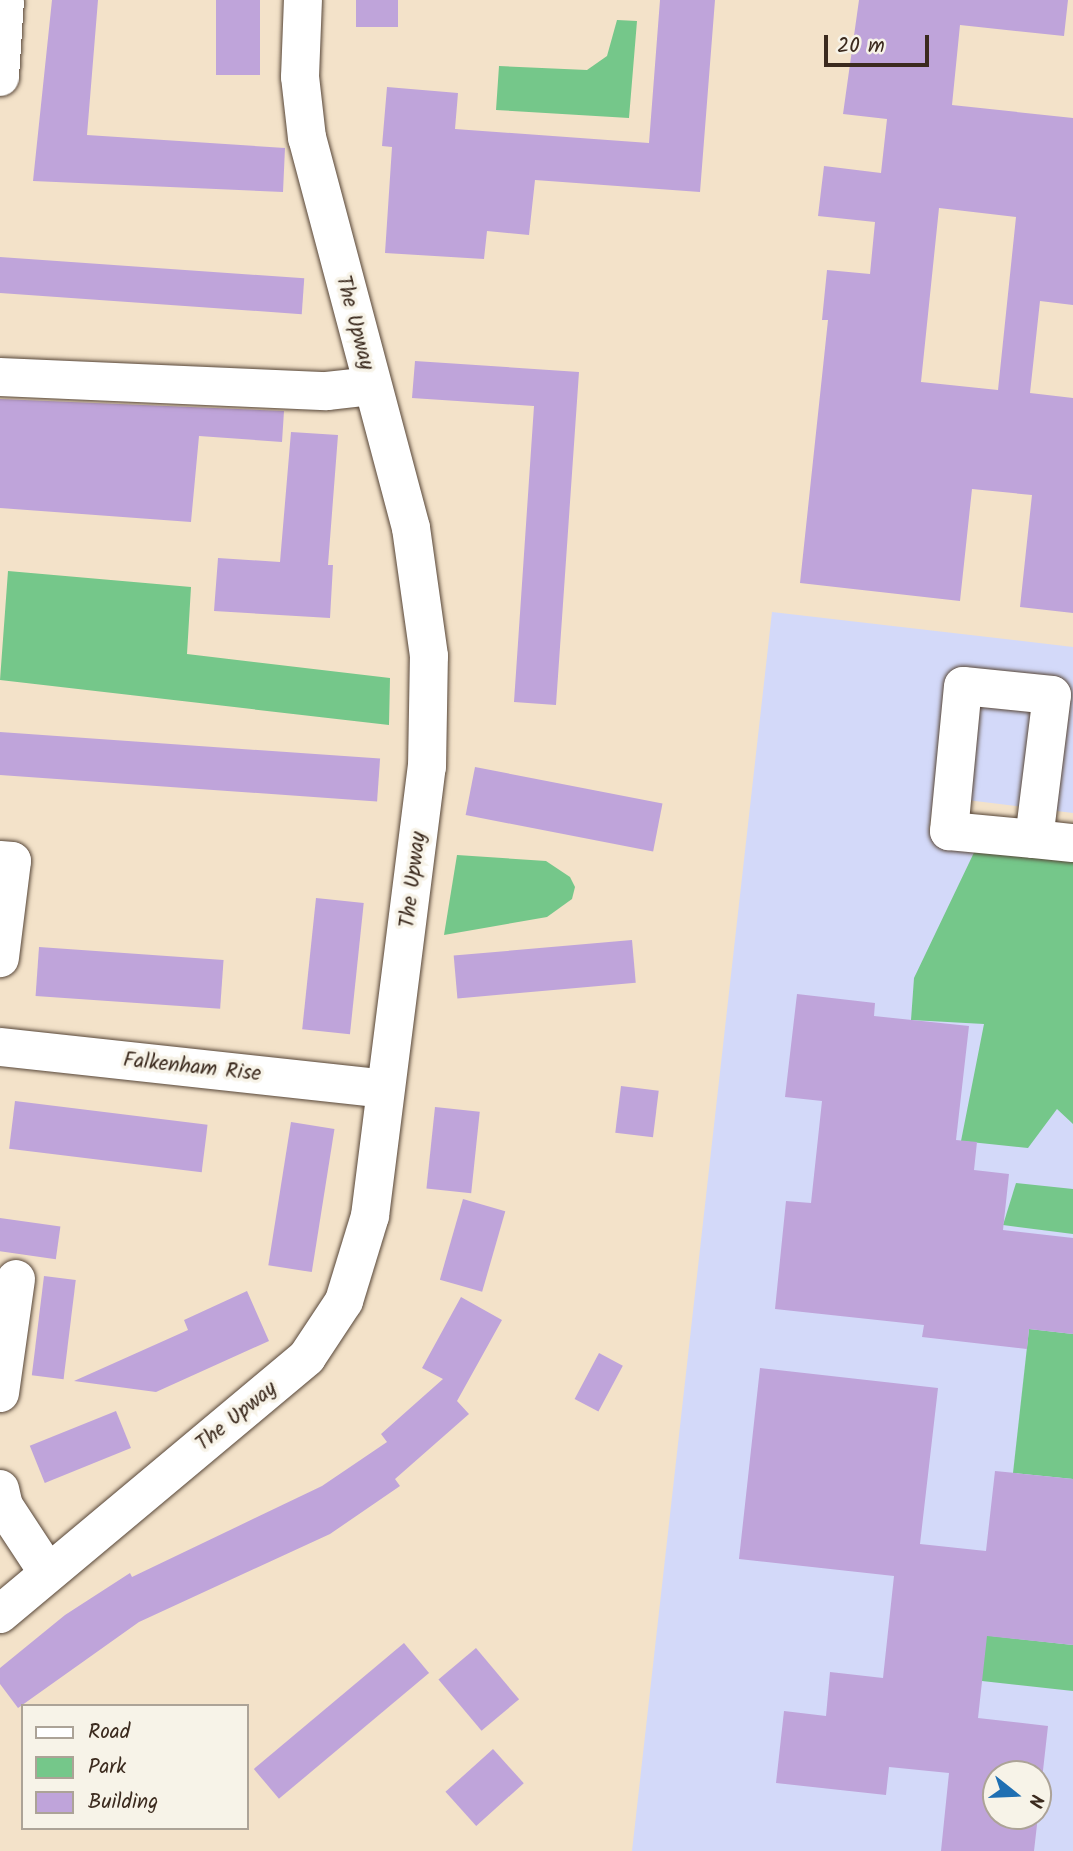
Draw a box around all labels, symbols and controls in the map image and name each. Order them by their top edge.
scale bar [828,21,933,65]
text: 20 m [837,30,885,63]
street label: The Upway [329,273,379,373]
street label: The Upway [396,830,432,930]
street label: Falkenham Rise [122,1048,262,1088]
street label: The Upway [191,1377,283,1457]
legend [21,1704,248,1830]
text: Road [88,1716,130,1749]
text: Park [88,1751,126,1784]
north arrow [982,1760,1052,1830]
text: Building [88,1786,158,1819]
text: N [1019,1791,1051,1811]

